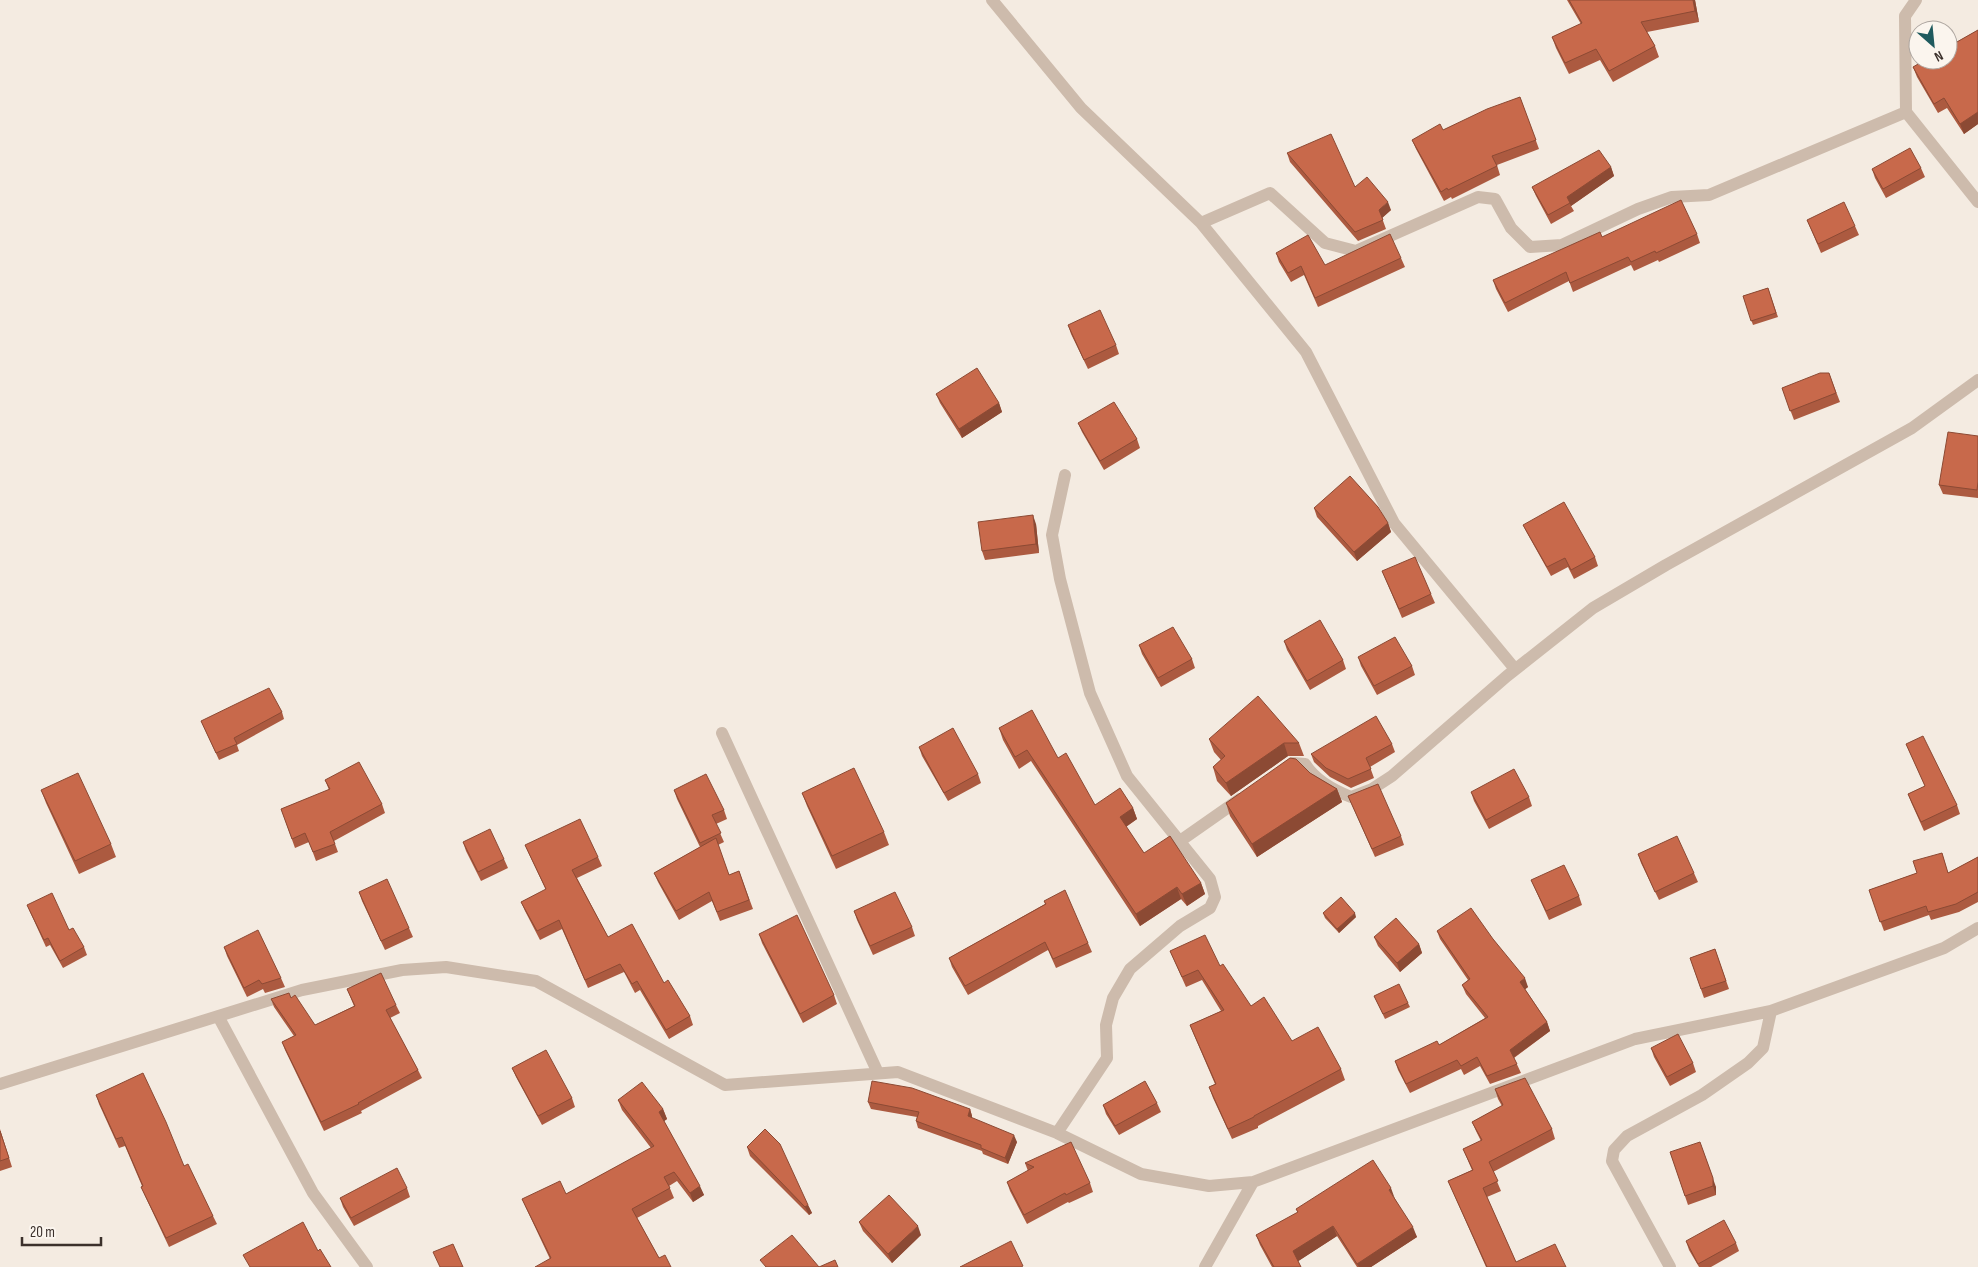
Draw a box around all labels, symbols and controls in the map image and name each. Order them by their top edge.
north arrow [1908,20,1958,70]
text: N [1931,47,1946,65]
scale bar [22,1214,101,1246]
text: 20 m [30,1223,55,1242]

